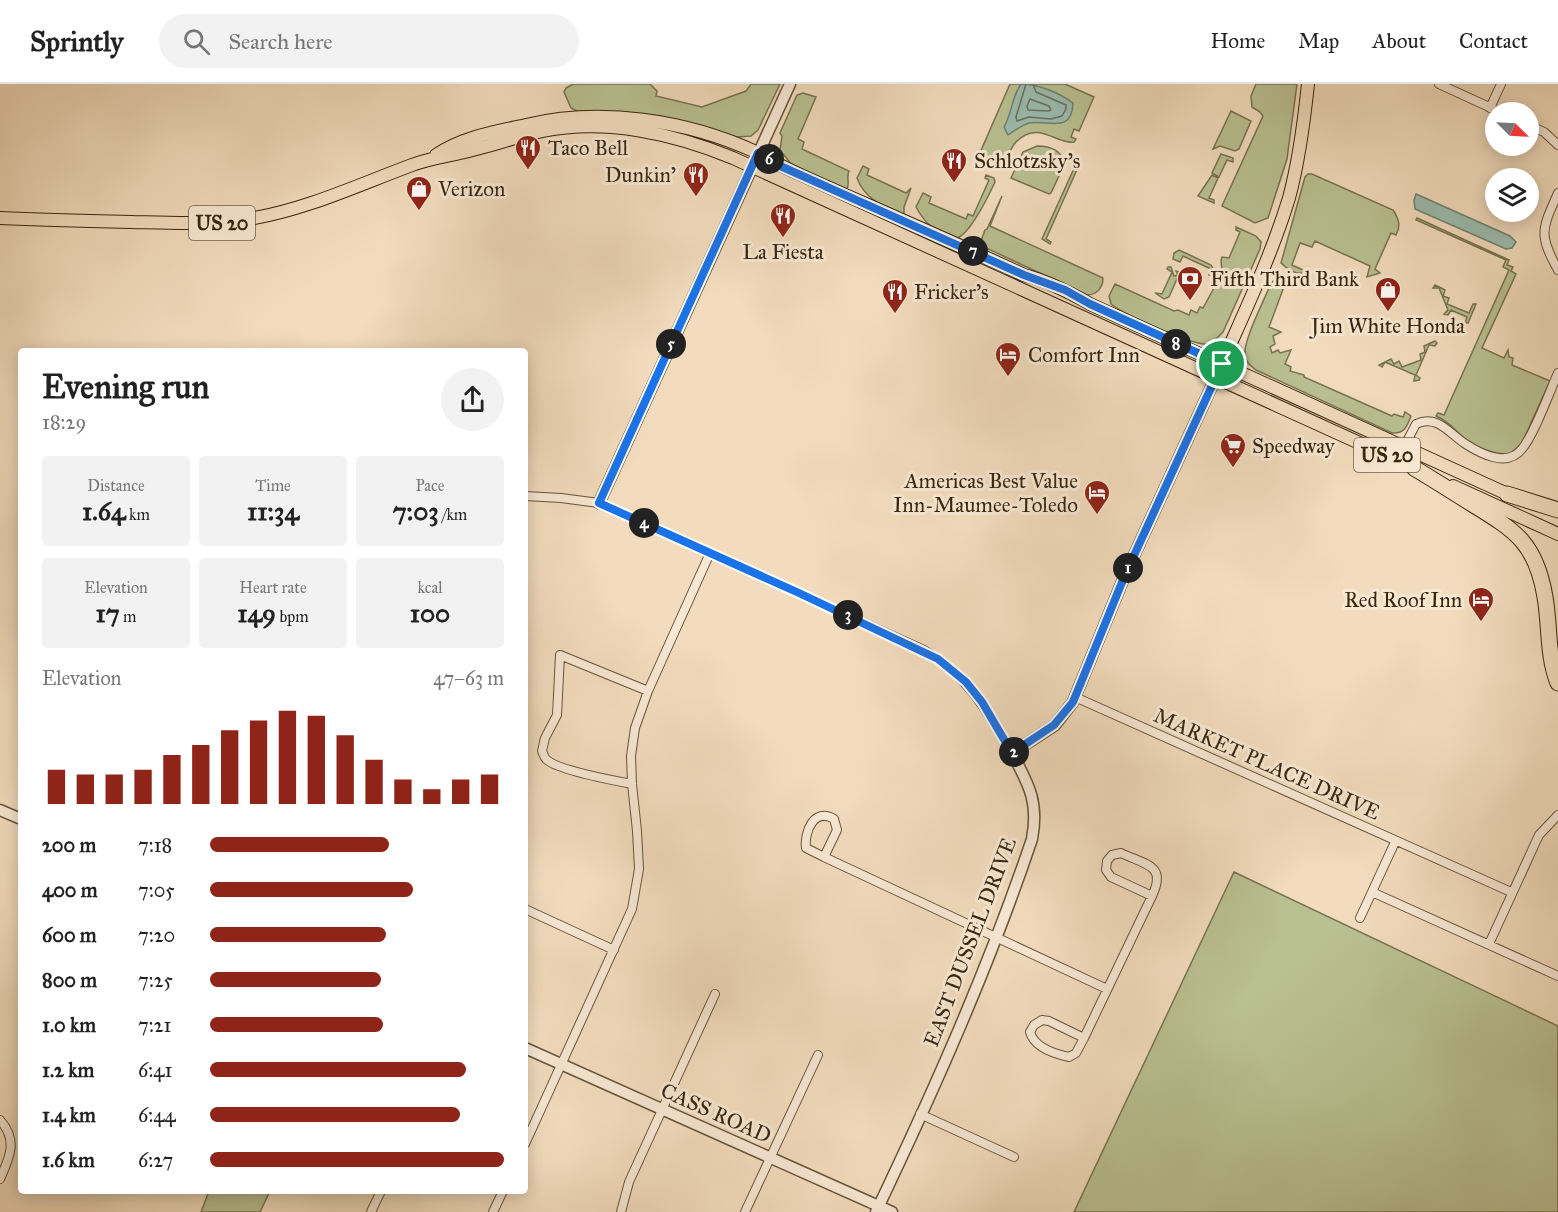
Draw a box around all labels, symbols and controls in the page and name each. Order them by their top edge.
search box [159,14,579,68]
text: Sprintly [30,24,123,59]
icon: search [180,25,213,58]
text: Search here [228,28,332,55]
text: Home [1210,28,1265,54]
text: Map [1298,28,1339,54]
text: About [1372,28,1426,54]
text: Contact [1459,28,1528,54]
north arrow [1485,102,1539,156]
map controls [1485,102,1539,222]
restaurant icon: Taco Bell [513,133,543,171]
place label: Taco Bell [548,135,628,161]
pin: 6 [754,144,784,174]
restaurant icon: Schlotzsky's [939,146,969,184]
place label: Schlotzsky's [974,148,1080,174]
text: 6 [765,149,773,168]
restaurant icon: Dunkin' [681,160,711,198]
place label: Dunkin' [605,162,676,188]
button: layers [1485,168,1539,222]
shop icon: Verizon [404,174,434,212]
place label: Verizon [437,176,505,202]
restaurant icon: La Fiesta [768,201,798,239]
road number: US 20 [189,206,255,240]
pin: 7 [958,236,988,266]
place label: La Fiesta [742,239,824,265]
text: 7 [969,241,977,260]
bank icon: Fifth Third Bank [1175,264,1205,302]
place label: Fifth Third Bank [1210,266,1359,292]
shop icon: Jim White Honda [1373,275,1403,313]
restaurant icon: Fricker's [880,277,910,315]
place label: Fricker's [914,279,989,305]
place label: Jim White Honda [1309,313,1465,339]
pin: 5 [656,329,686,359]
pin: 8 [1161,329,1191,359]
text: 5 [667,334,675,353]
text: 8 [1172,334,1180,353]
pin [1196,338,1247,389]
hotel icon: Comfort Inn [993,340,1023,378]
place label: Comfort Inn [1028,342,1140,368]
icon: arrive [1205,347,1238,380]
text: Evening run [42,367,209,407]
button: share [441,368,504,431]
text: 18:29 [42,410,86,434]
supermarket icon: Speedway [1218,431,1248,469]
place label: Speedway [1252,433,1336,459]
road number: US 20 [1354,438,1420,472]
place label: Americas Best Value Inn-Maumee-Toledo [893,468,1078,518]
text: Distance [87,476,145,495]
text: Time [255,476,291,495]
text: Pace [415,476,445,495]
hotel icon: Americas Best Value Inn-Maumee-Toledo [1082,478,1112,516]
text: 1.64 [82,495,126,527]
text: 11:34 [247,495,299,527]
text: 7:03 [393,495,439,527]
text: km [126,505,150,524]
text: /km [439,505,467,524]
pin: 4 [629,508,659,538]
text: 4 [640,513,648,532]
pin: 1 [1113,553,1143,583]
text: 1 [1125,558,1131,577]
text: Elevation [84,578,148,597]
text: Heart rate [239,578,307,597]
text: kcal [417,578,443,597]
hotel icon: Red Roof Inn [1466,585,1496,623]
place label: Red Roof Inn [1344,587,1462,613]
text: 17 [95,597,120,629]
text: 149 [237,597,276,629]
text: 100 [410,597,450,629]
pin: 3 [833,600,863,630]
text: 3 [845,605,851,624]
text: m [120,607,137,626]
text: bpm [276,607,309,626]
text: Elevation [42,666,121,690]
text: 47–63 m [433,666,504,690]
street label: MARKET PLACE DRIVE [1150,702,1384,826]
pin: 2 [999,737,1029,767]
text: 2 [1010,742,1018,761]
text: 200 m [42,833,96,857]
text: 7:18 [138,833,172,857]
street label: EAST DUSSEL DRIVE [918,834,1022,1050]
text: 400 m [42,878,98,902]
text: 7:05 [138,878,175,902]
text: 600 m [42,923,97,947]
text: 7:20 [138,923,175,947]
text: 800 m [42,968,97,992]
text: 7:25 [138,968,173,992]
text: 1.0 km [42,1013,96,1037]
text: 7:21 [138,1013,171,1037]
text: 1.2 km [42,1058,94,1082]
text: 6:41 [138,1058,172,1082]
street label: CASS ROAD [657,1077,775,1149]
text: 1.4 km [42,1103,96,1127]
text: 6:44 [138,1103,176,1127]
text: 1.6 km [42,1148,95,1172]
text: 6:27 [138,1148,173,1172]

